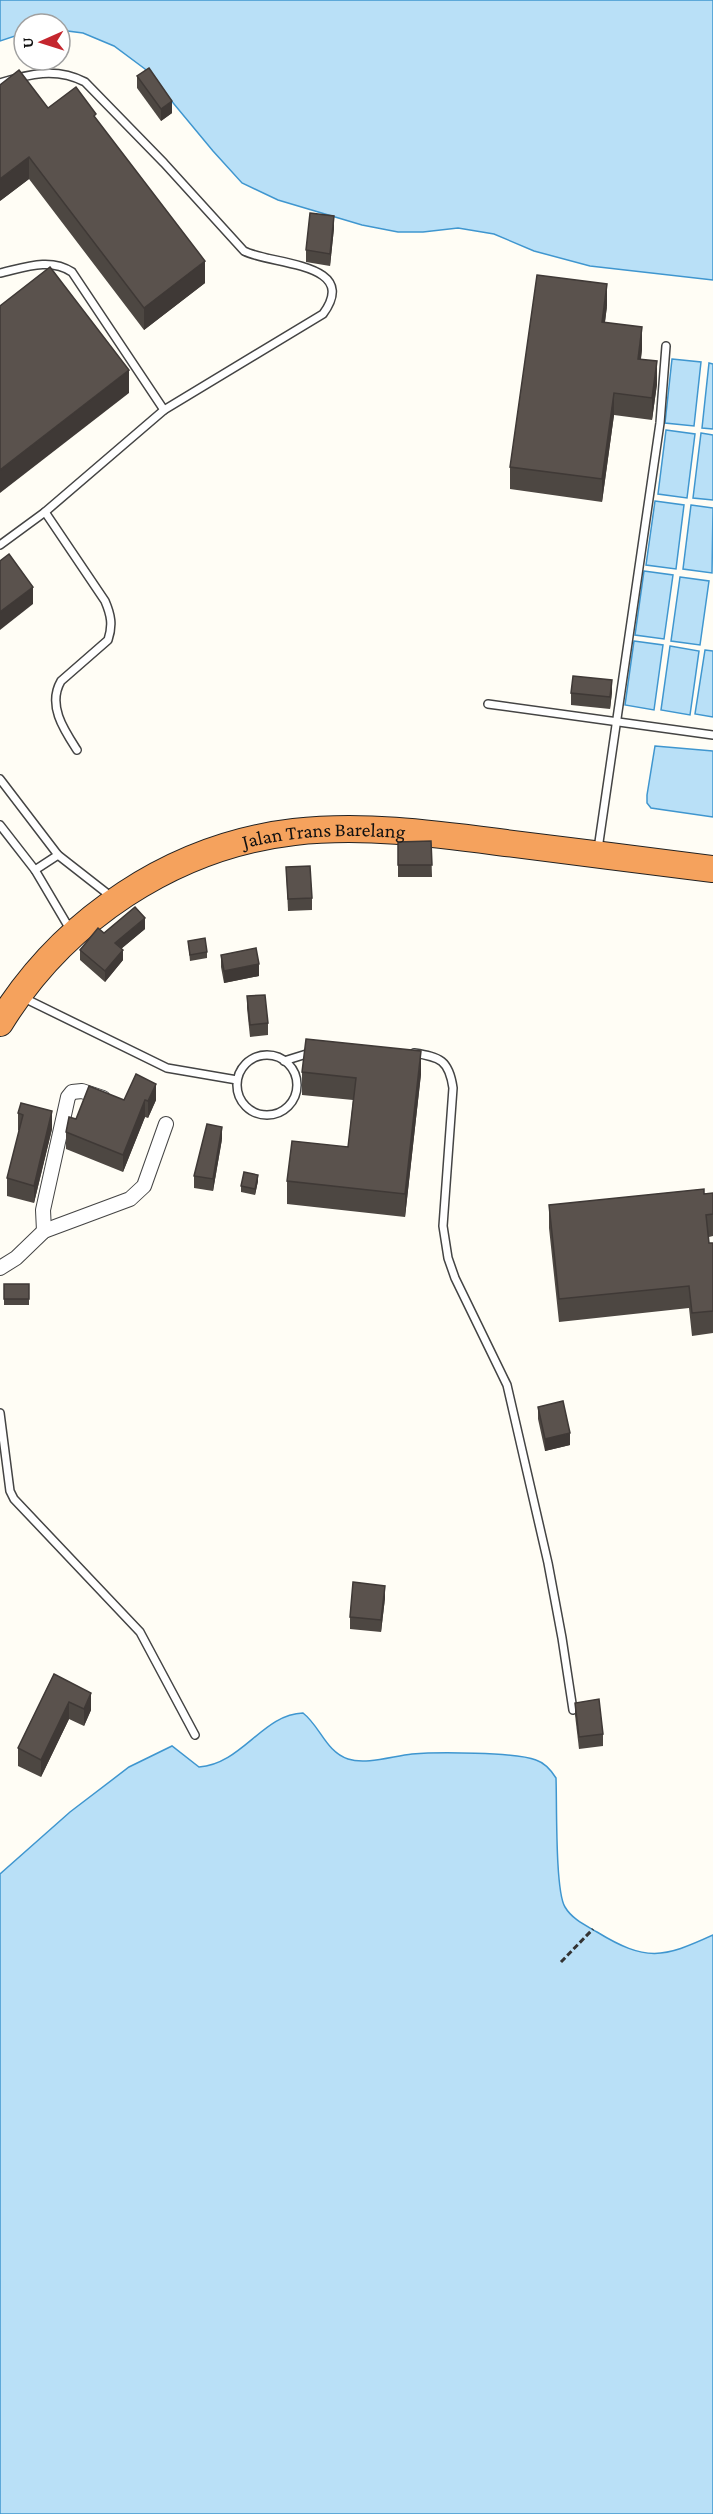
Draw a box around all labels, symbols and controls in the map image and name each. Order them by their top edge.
north arrow [12,12,72,72]
text: U [19,37,36,49]
street label: Jalan Trans Barelang [238,818,406,854]

